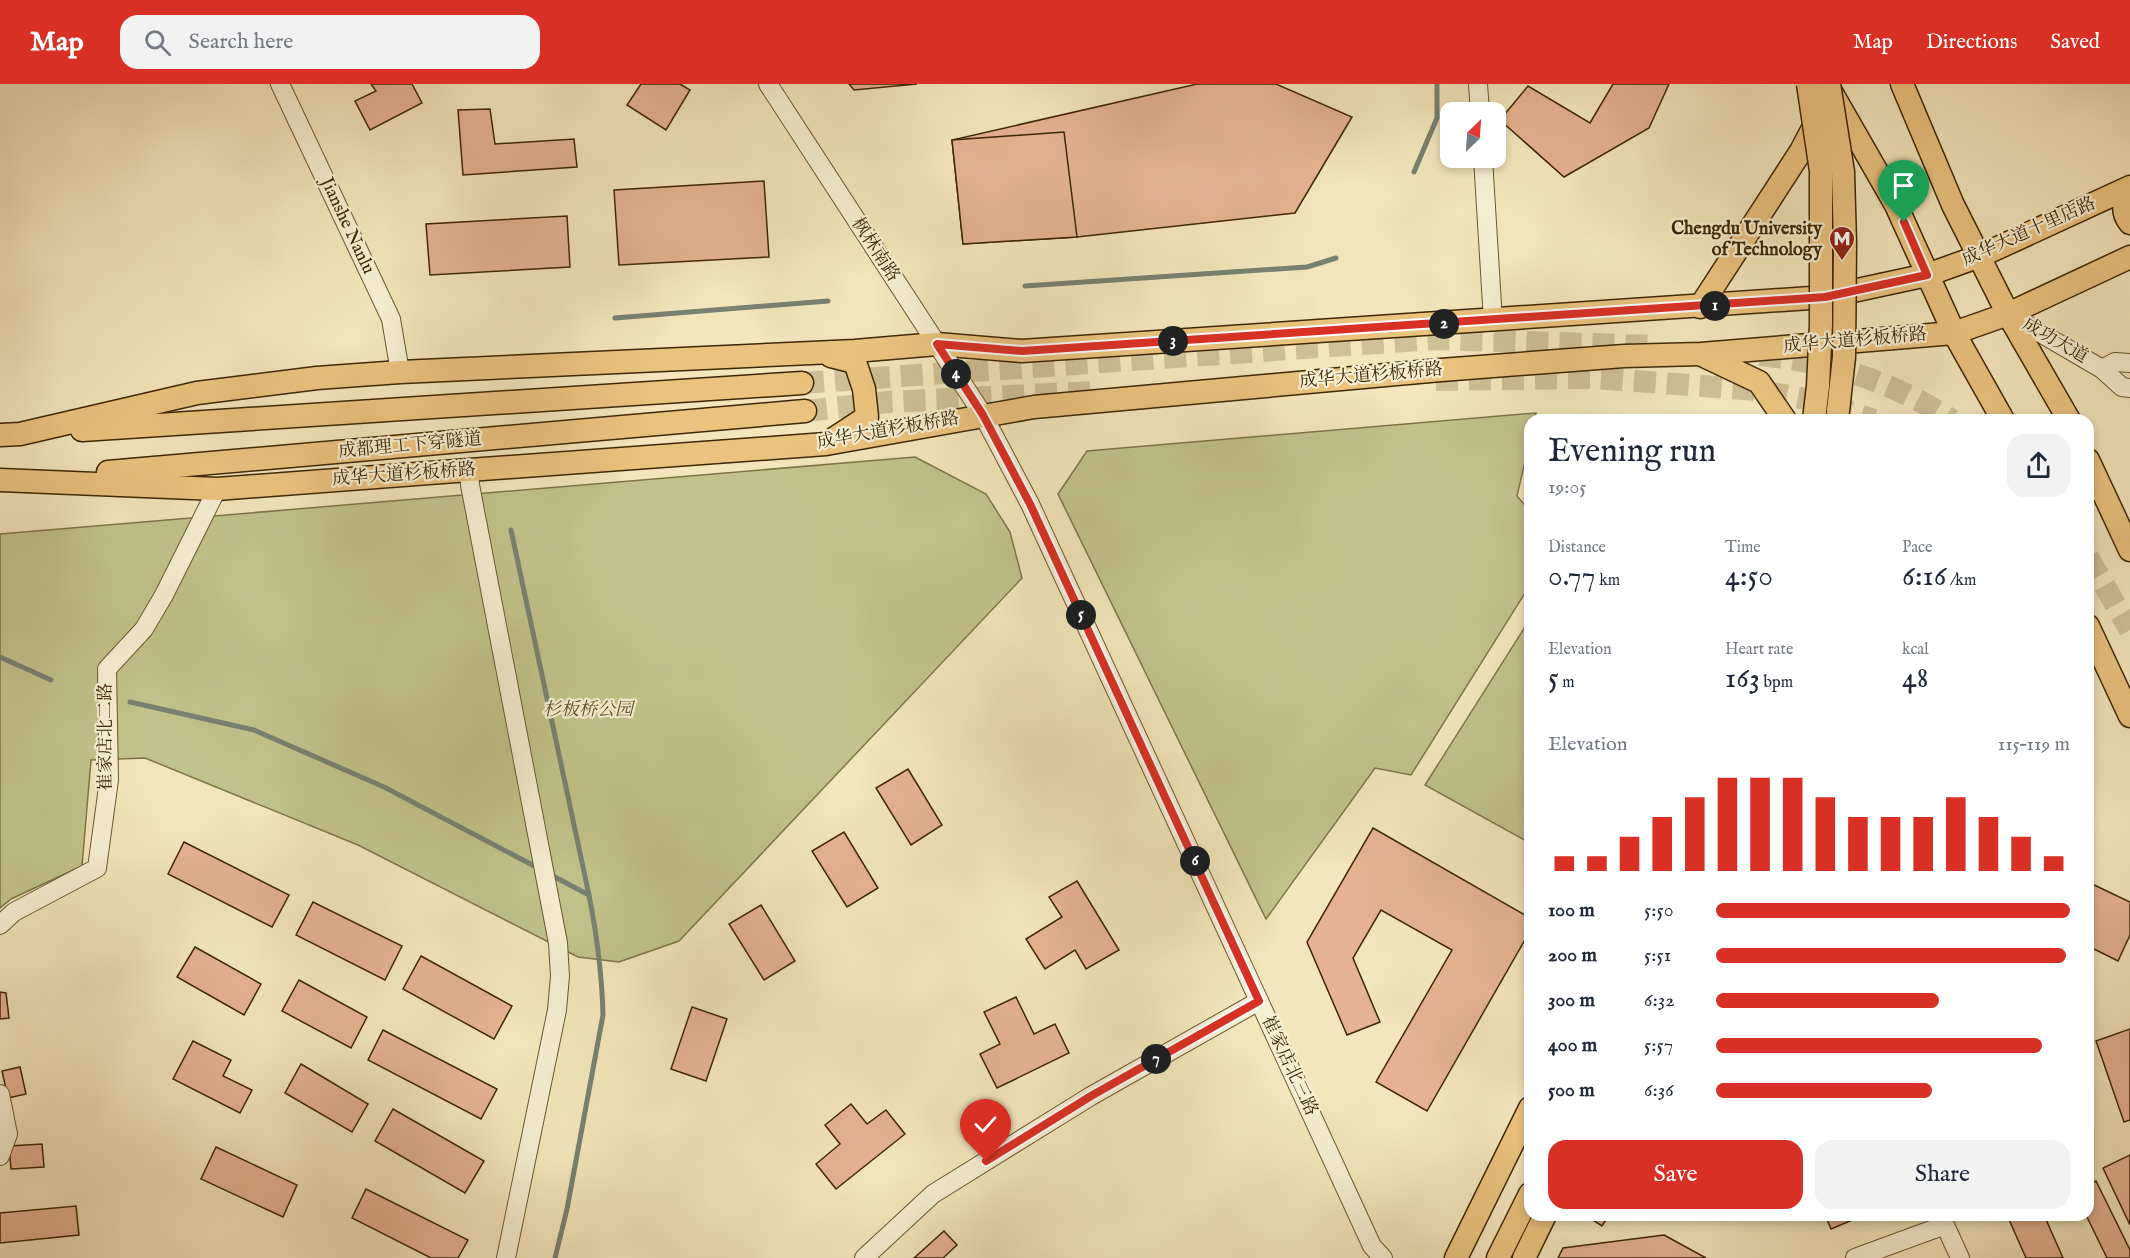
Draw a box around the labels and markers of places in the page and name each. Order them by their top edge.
pin [1878,160,1929,222]
place label: Chengdu University of Technology [1671,218,1823,262]
metro station icon: Chengdu University of Technology [1827,224,1857,262]
pin: 1 [1700,291,1730,321]
pin: 2 [1429,309,1459,339]
pin: 3 [1158,326,1188,356]
pin: 4 [941,359,971,389]
pin: 5 [1066,600,1096,630]
pin: 6 [1180,846,1210,876]
pin: 7 [1141,1044,1171,1074]
pin [960,1099,1011,1161]

